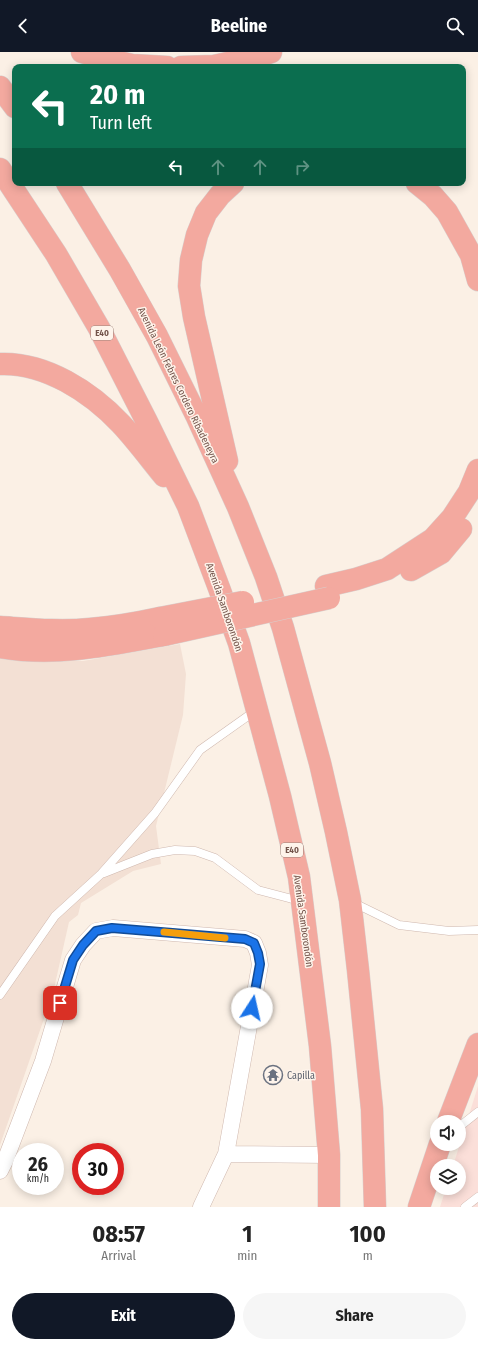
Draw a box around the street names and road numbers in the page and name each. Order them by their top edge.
street label: Avenida León Febres Cordero Ribadeneyra [135,306,221,465]
road number: E40 [91,326,113,340]
street label: Avenida Samborondón [203,562,245,653]
road number: E40 [281,843,303,857]
street label: Avenida Samborondón [291,874,315,968]

